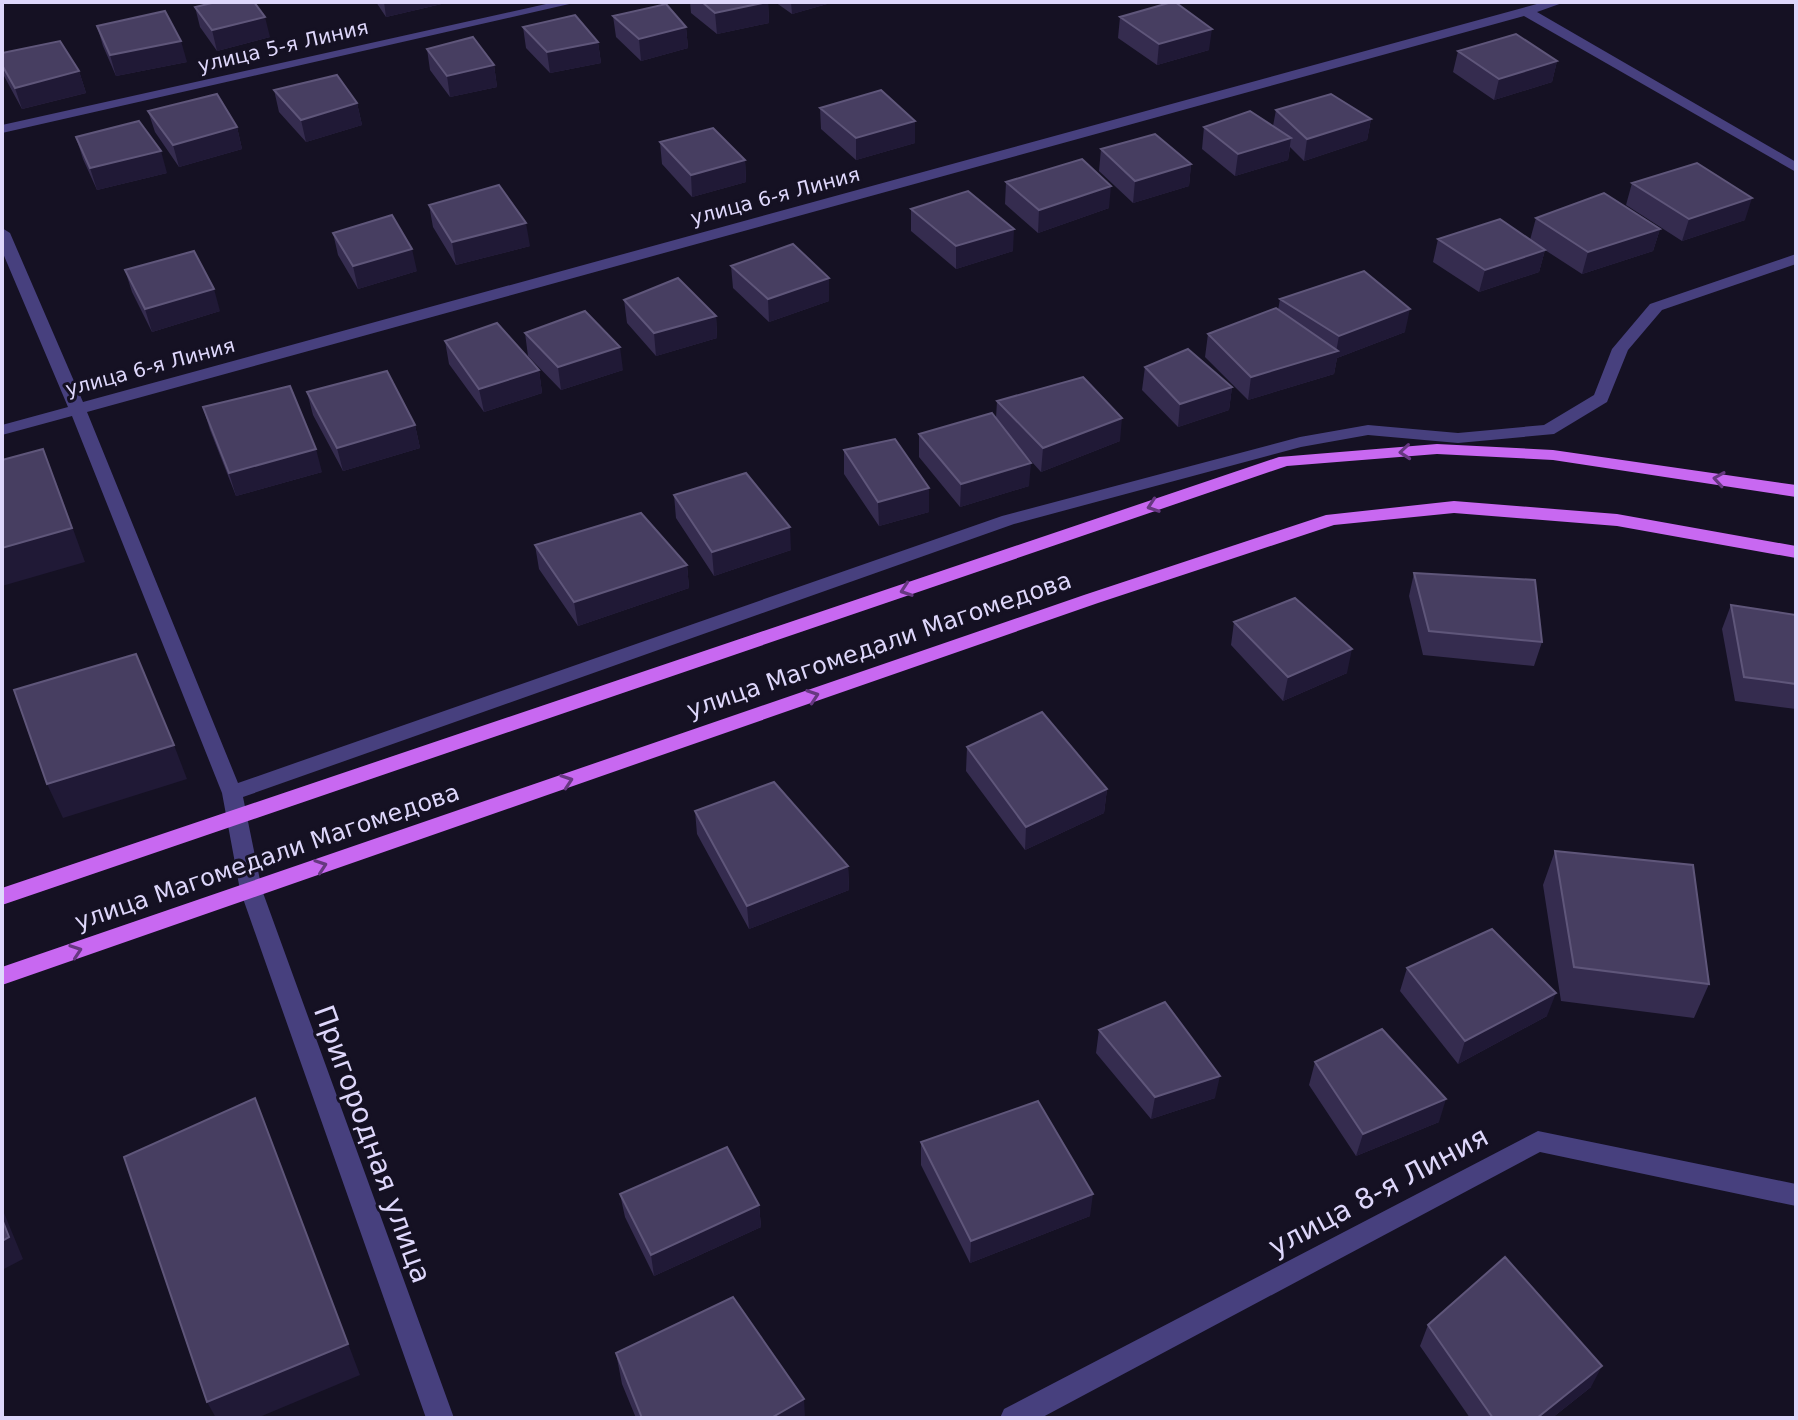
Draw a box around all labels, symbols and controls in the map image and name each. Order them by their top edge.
street label: улица 5-я Линия [195,15,371,77]
street label: улица 6-я Линия [688,162,862,230]
street label: улица 6-я Линия [63,333,237,401]
one-way arrow [1398,443,1411,460]
one-way arrow [1712,471,1726,488]
one-way arrow [1146,497,1160,513]
street label: улица Магомедали Магомедова [683,566,1075,724]
one-way arrow [900,580,914,596]
one-way arrow [805,689,819,705]
one-way arrow [559,774,573,790]
street label: улица Магомедали Магомедова [71,778,463,936]
one-way arrow [314,859,328,875]
one-way arrow [68,944,82,960]
street label: Пригородная улица [307,1001,438,1288]
street label: улица 8-я Линия [1263,1120,1494,1263]

